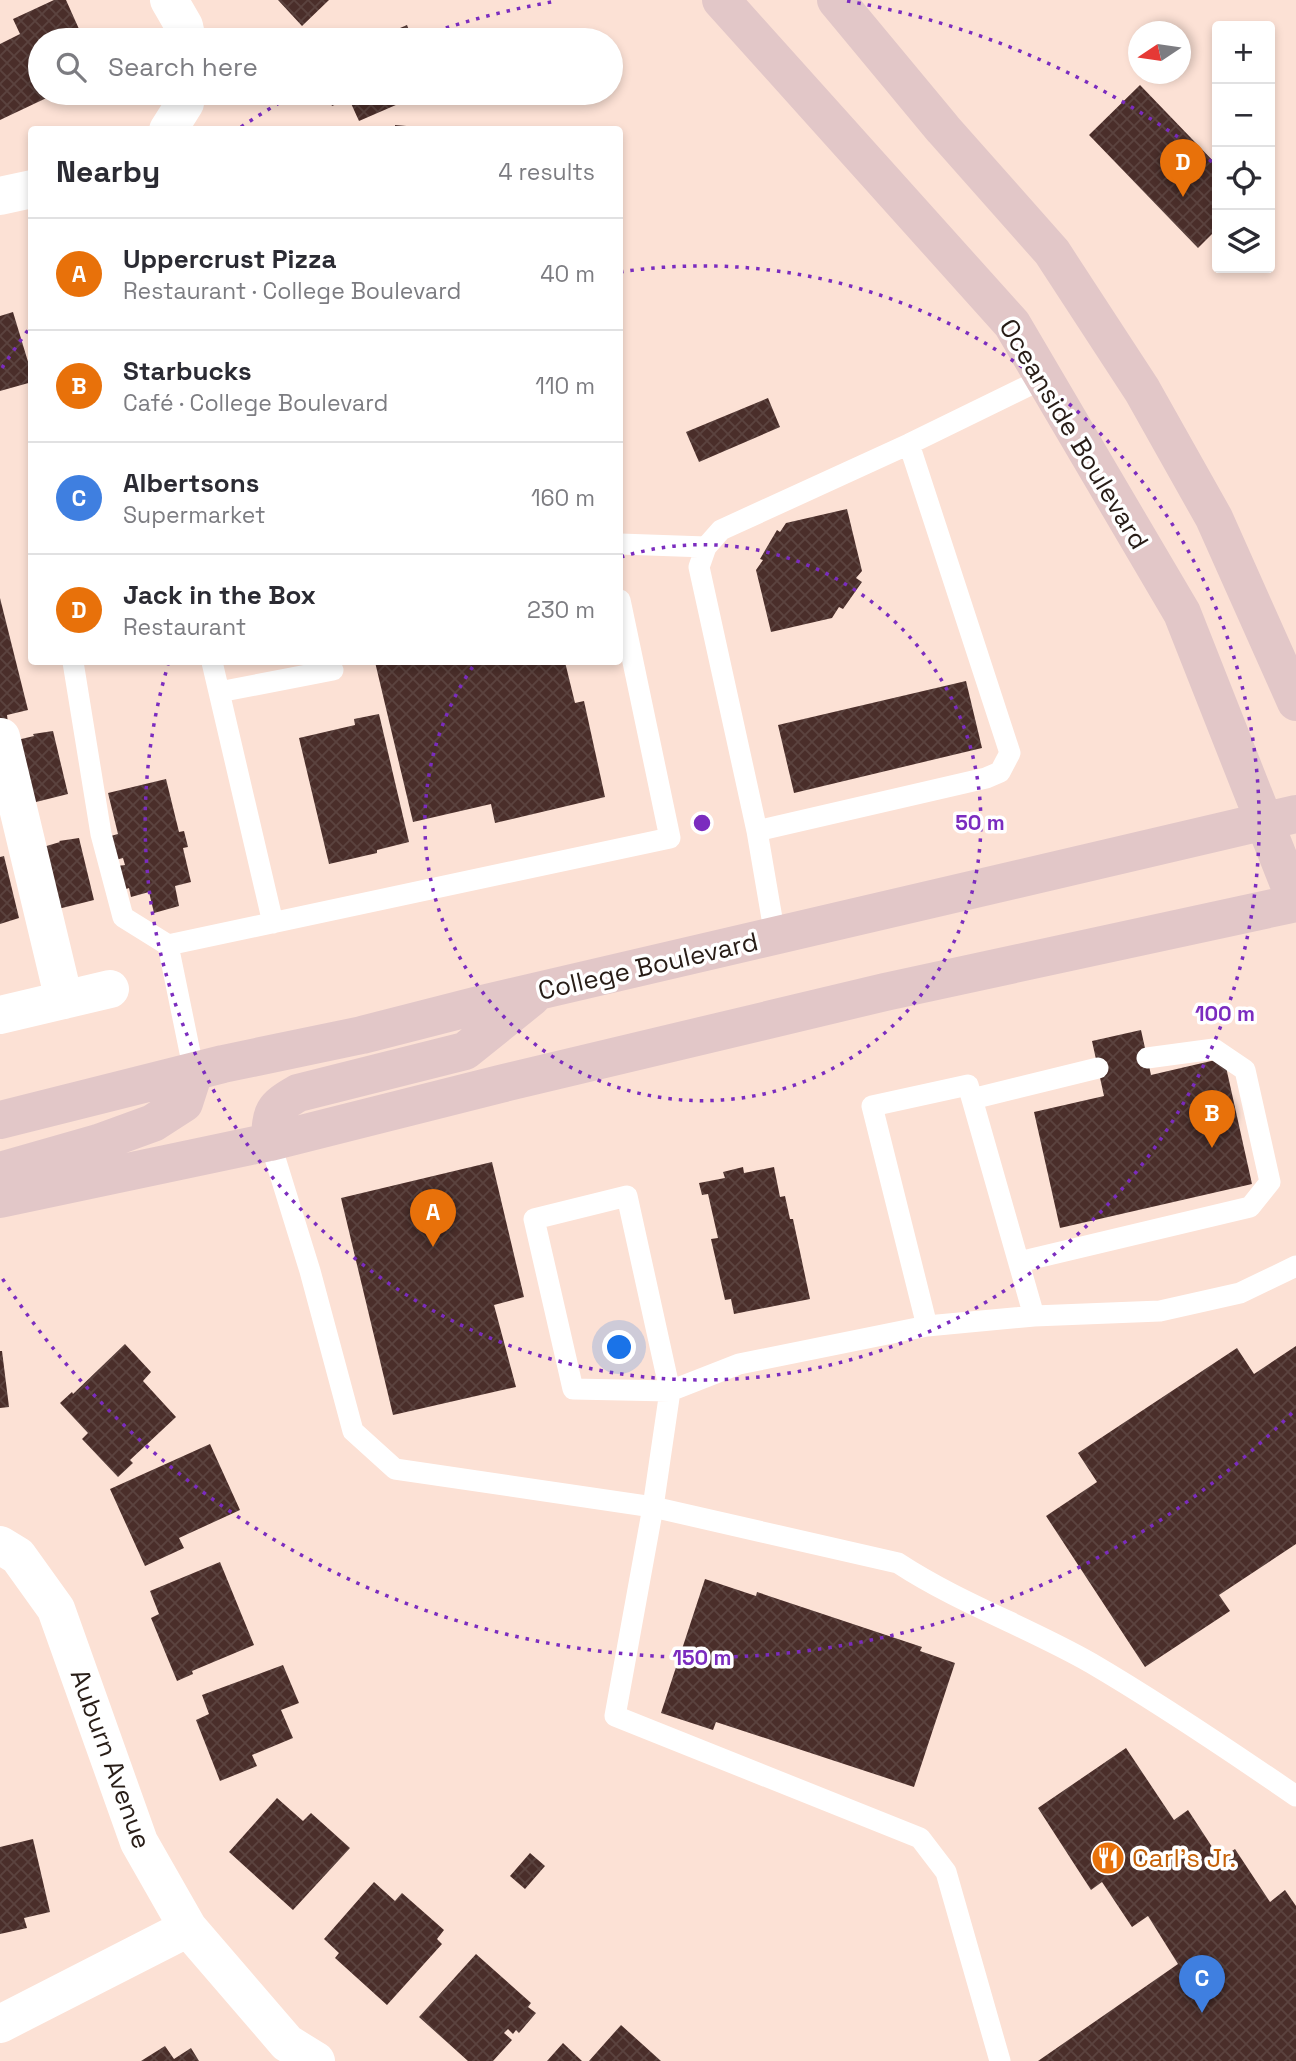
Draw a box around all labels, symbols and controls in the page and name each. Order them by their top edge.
north arrow [1128,21,1191,84]
map controls [1212,21,1275,273]
button: + [1212,21,1275,84]
search box [28,28,623,105]
icon: search [52,48,90,86]
text: Search here [108,50,258,84]
button: − [1212,84,1275,147]
pin: D [1160,139,1206,197]
button: locate [1212,147,1275,210]
text: Nearby [56,152,160,191]
text: 4 results [498,157,595,187]
button: layers [1212,210,1275,273]
text: Uppercrust Pizza [123,242,336,276]
text: A [72,259,86,289]
text: 40 m [540,259,595,289]
text: Restaurant · College Boulevard [123,276,461,306]
street label: Oceanside Boulevard [992,312,1156,556]
text: Starbucks [123,354,252,388]
text: B [71,371,87,401]
text: 110 m [535,371,595,401]
text: Café · College Boulevard [123,388,388,418]
text: Albertsons [123,466,259,500]
text: C [72,483,86,513]
text: 160 m [531,483,595,513]
text: Supermarket [123,500,265,530]
text: Jack in the Box [123,578,316,612]
text: D [71,595,87,625]
text: 230 m [527,595,595,625]
text: Restaurant [123,612,246,642]
text: 50 m [955,809,1005,836]
centre of rings [690,811,714,835]
street label: College Boulevard [535,924,761,1008]
text: 100 m [1195,1000,1255,1027]
pin: B [1189,1090,1235,1148]
pin: A [410,1189,456,1247]
your location [602,1330,636,1364]
text: 150 m [673,1644,731,1671]
street label: Auburn Avenue [63,1664,159,1854]
restaurant icon: Carl's Jr. [1089,1839,1127,1877]
place label: Carl's Jr. [1132,1841,1236,1875]
pin: C [1179,1955,1225,2013]

